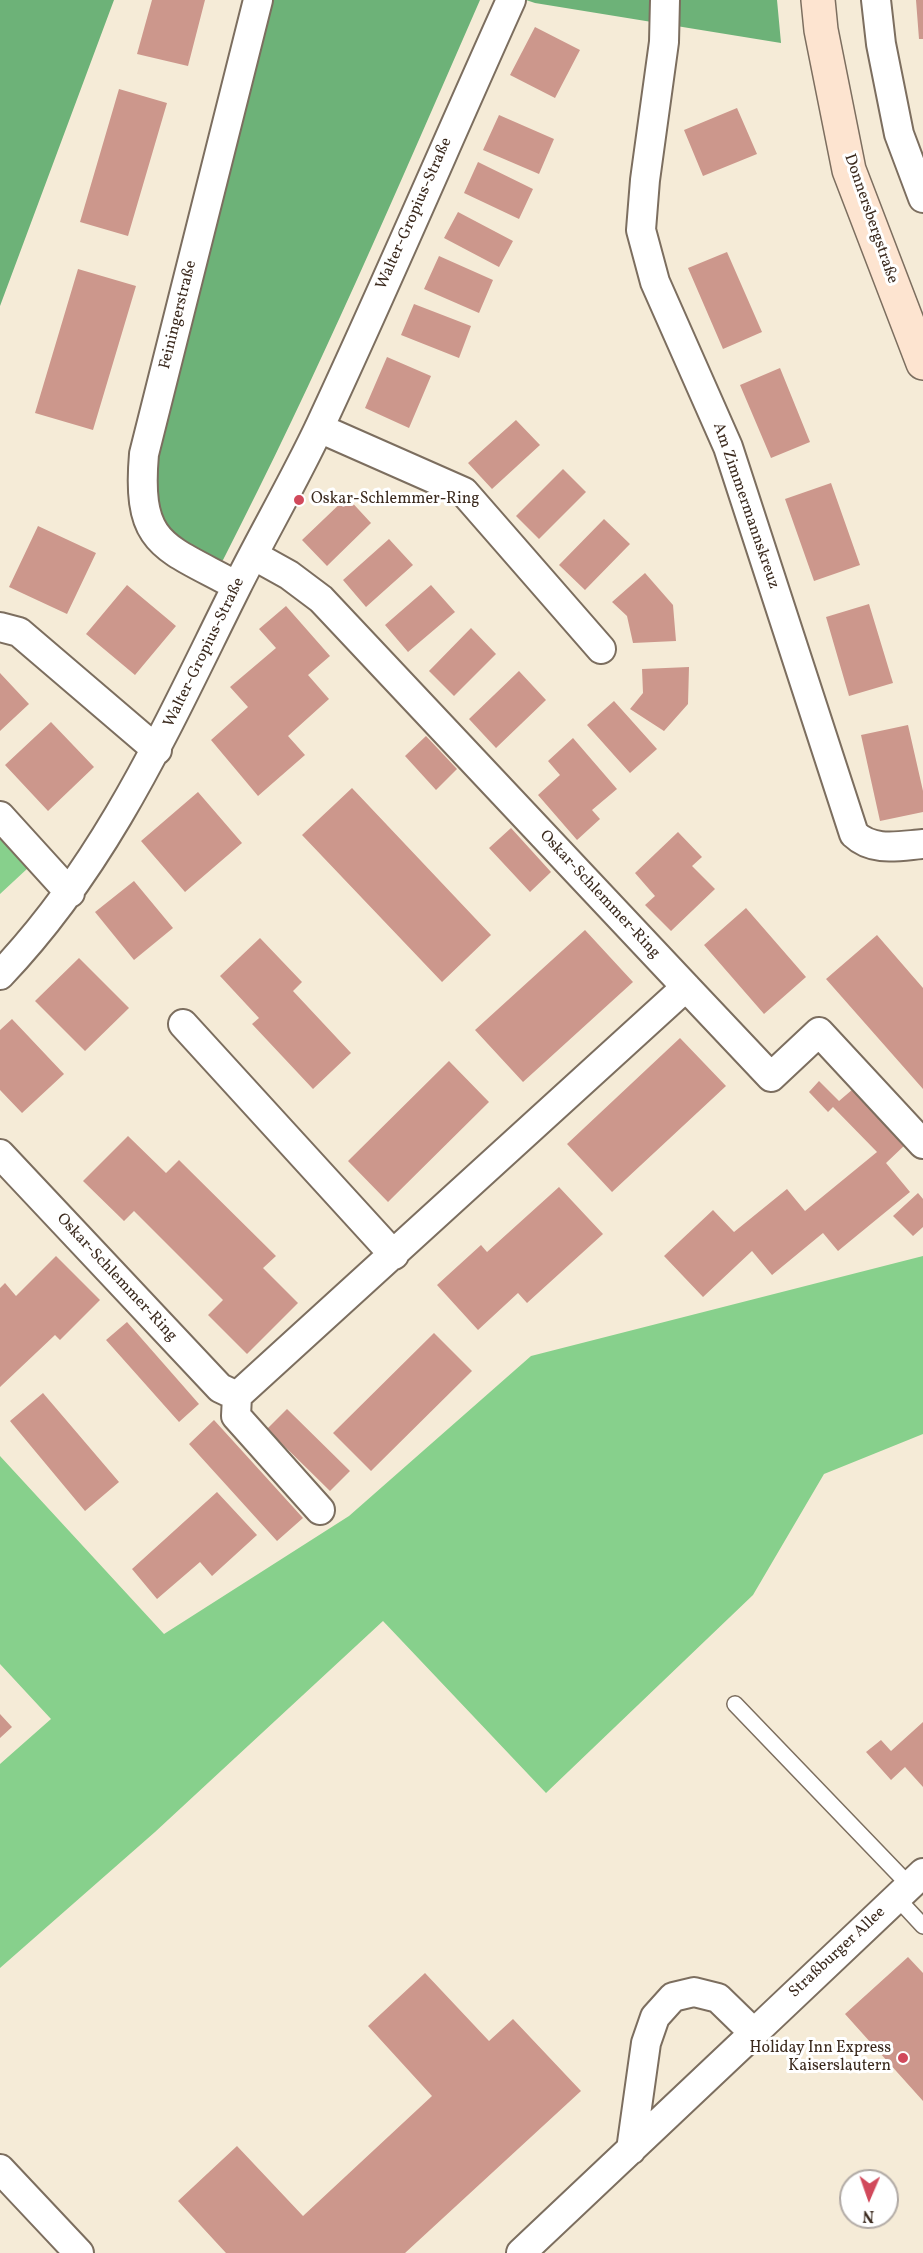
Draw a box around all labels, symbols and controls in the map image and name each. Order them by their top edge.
street label: Walter-Gropius-Straße [373,135,457,293]
street label: Donnersbergstraße [839,152,901,286]
street label: Feiningerstraße [156,259,202,371]
street label: Am Zimmermannskreuz [708,420,782,592]
place label: Oskar-Schlemmer-Ring [311,490,479,510]
marker: Oskar-Schlemmer-Ring [292,493,306,507]
street label: Walter-Gropius-Straße [160,575,250,731]
street label: Oskar-Schlemmer-Ring [535,827,663,963]
street label: Oskar-Schlemmer-Ring [52,1210,180,1346]
street label: Straßburger Allee [786,1903,890,2003]
place label: Holiday Inn Express Kaiserslautern [750,2039,891,2077]
marker: Holiday Inn Express Kaiserslautern [896,2051,910,2065]
north arrow [839,2169,899,2229]
text: N [862,2204,875,2226]

